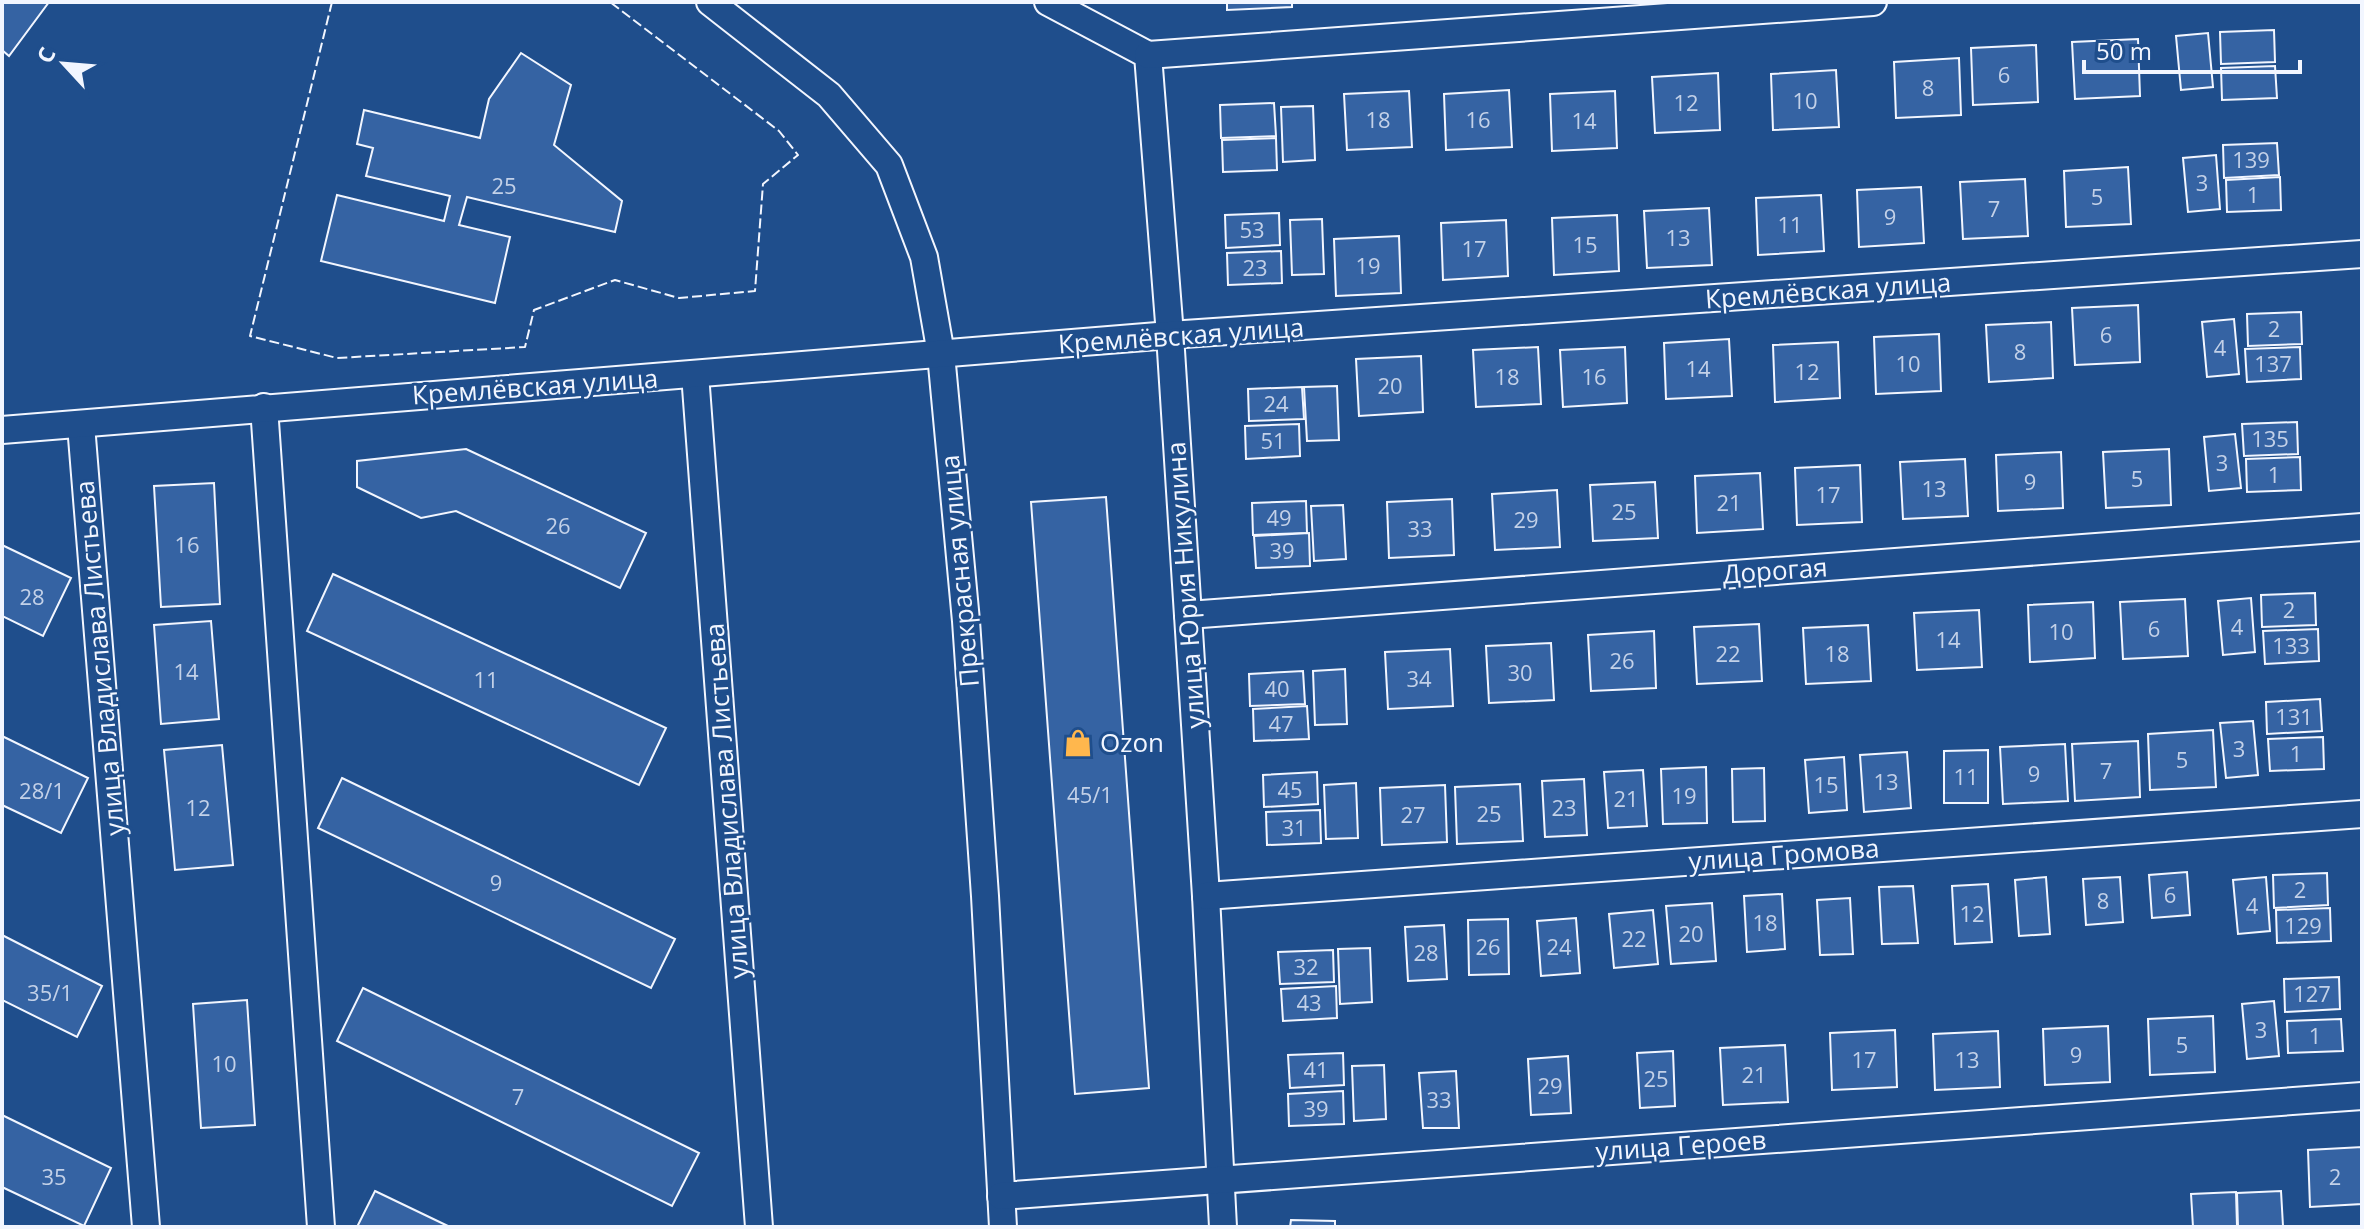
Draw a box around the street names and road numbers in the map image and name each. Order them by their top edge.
street label: Кремлёвская улица [1704,263,1952,317]
street label: Кремлёвская улица [1057,308,1305,362]
street label: Кремлёвская улица [411,359,659,413]
street label: улица Юрия Никулина [1157,441,1213,730]
street label: Прекрасная улица [931,454,987,689]
street label: улица Владислава Листьева [66,479,132,837]
street label: Дорогая [1721,548,1829,592]
street label: улица Владислава Листьева [696,622,756,980]
street label: улица Громова [1687,829,1880,879]
street label: улица Героев [1594,1121,1768,1169]

